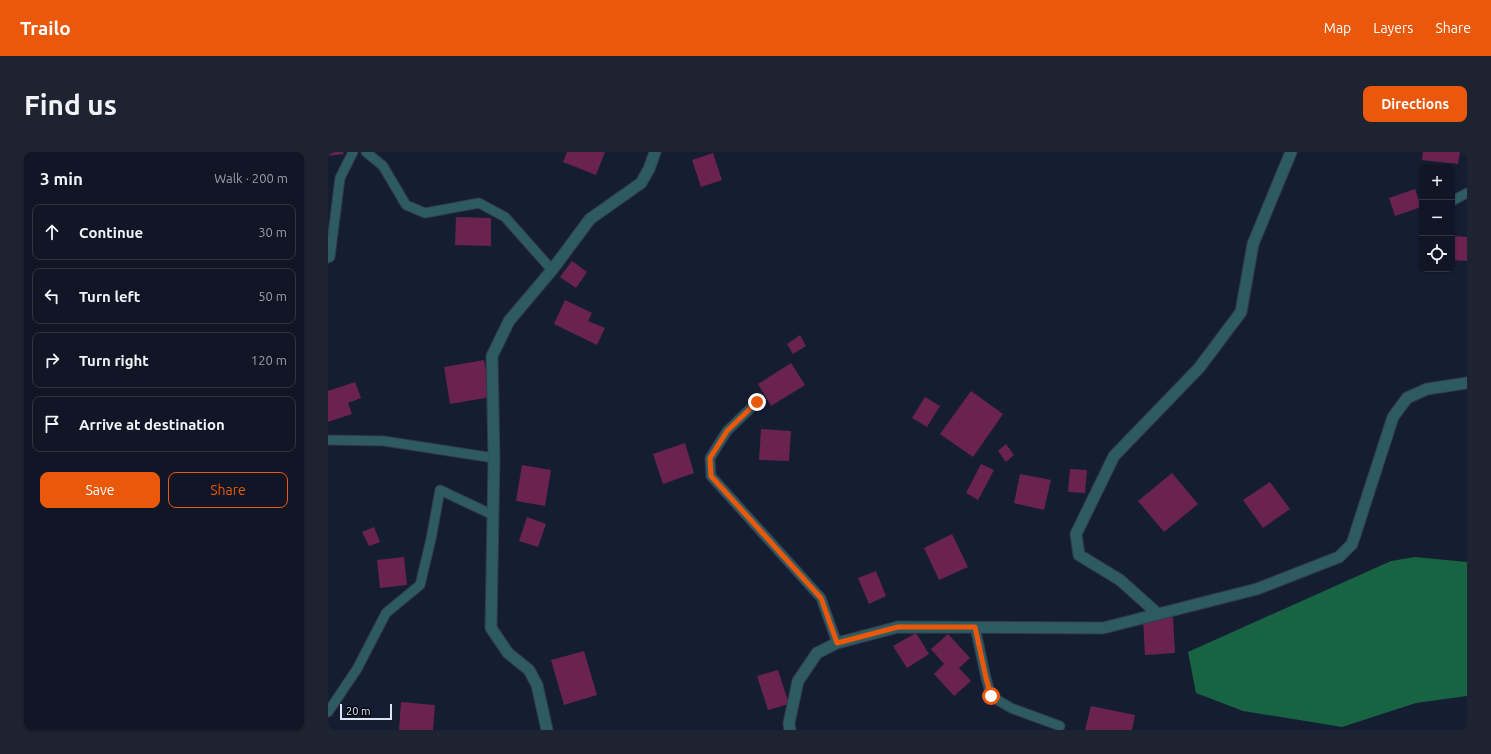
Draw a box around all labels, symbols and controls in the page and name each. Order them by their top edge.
text: Trailo [20,17,71,39]
text: Map [1324,20,1351,36]
text: Layers [1373,20,1413,36]
text: Share [1435,20,1471,36]
button: Directions [1363,86,1467,122]
text: Find us [24,89,117,120]
map controls [1419,164,1455,272]
button: + [1419,164,1455,200]
text: 3 min [40,169,83,188]
text: Walk · 200 m [214,171,288,185]
button: − [1419,200,1455,236]
icon: ahead [41,221,63,243]
text: Continue [79,224,143,241]
text: 30 m [258,225,287,239]
button: locate [1419,236,1455,272]
icon: left [41,285,63,307]
text: Turn left [79,288,140,305]
text: 50 m [258,289,287,303]
icon: right [41,349,63,371]
text: Turn right [79,352,149,369]
text: 120 m [251,353,287,367]
route end [748,393,766,411]
icon: arrive [41,413,63,435]
text: Arrive at destination [79,416,225,433]
button: Save [40,472,160,508]
button: Share [168,472,288,508]
route start [982,687,1000,705]
scale bar [340,702,392,721]
text: 20 m [346,705,370,717]

